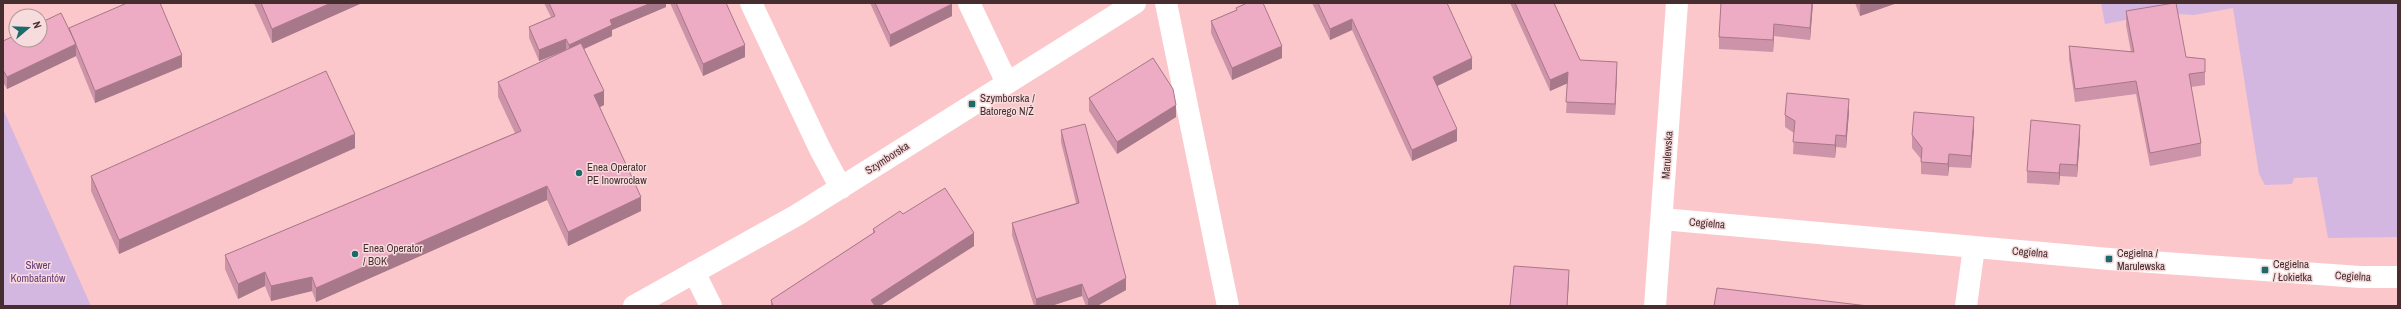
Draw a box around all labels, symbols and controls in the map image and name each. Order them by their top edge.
north arrow [8,8,48,48]
text: N [30,19,45,30]
place label: Szymborska / Batorego N/Ż [980,91,1035,118]
marker: Szymborska / Batorego N/Ż [967,99,977,109]
street label: Marulewska [1658,131,1676,179]
street label: Szymborska [862,139,912,177]
place label: Enea Operator PE Inowrocław [587,160,647,187]
marker: Enea Operator PE Inowrocław [574,168,584,178]
street label: Cegielna [1688,214,1726,232]
place label: Enea Operator / BOK [363,241,422,268]
street label: Cegielna [2011,243,2049,261]
place label: Cegielna / Marulewska [2117,246,2165,273]
marker: Enea Operator / BOK [350,249,360,259]
marker: Cegielna / Marulewska [2104,254,2114,264]
place label: Cegielna / Łokietka [2273,257,2312,284]
park label: Skwer Kombatantów [10,258,66,285]
marker: Cegielna / Łokietka [2260,265,2270,275]
street label: Cegielna [2335,268,2371,284]

